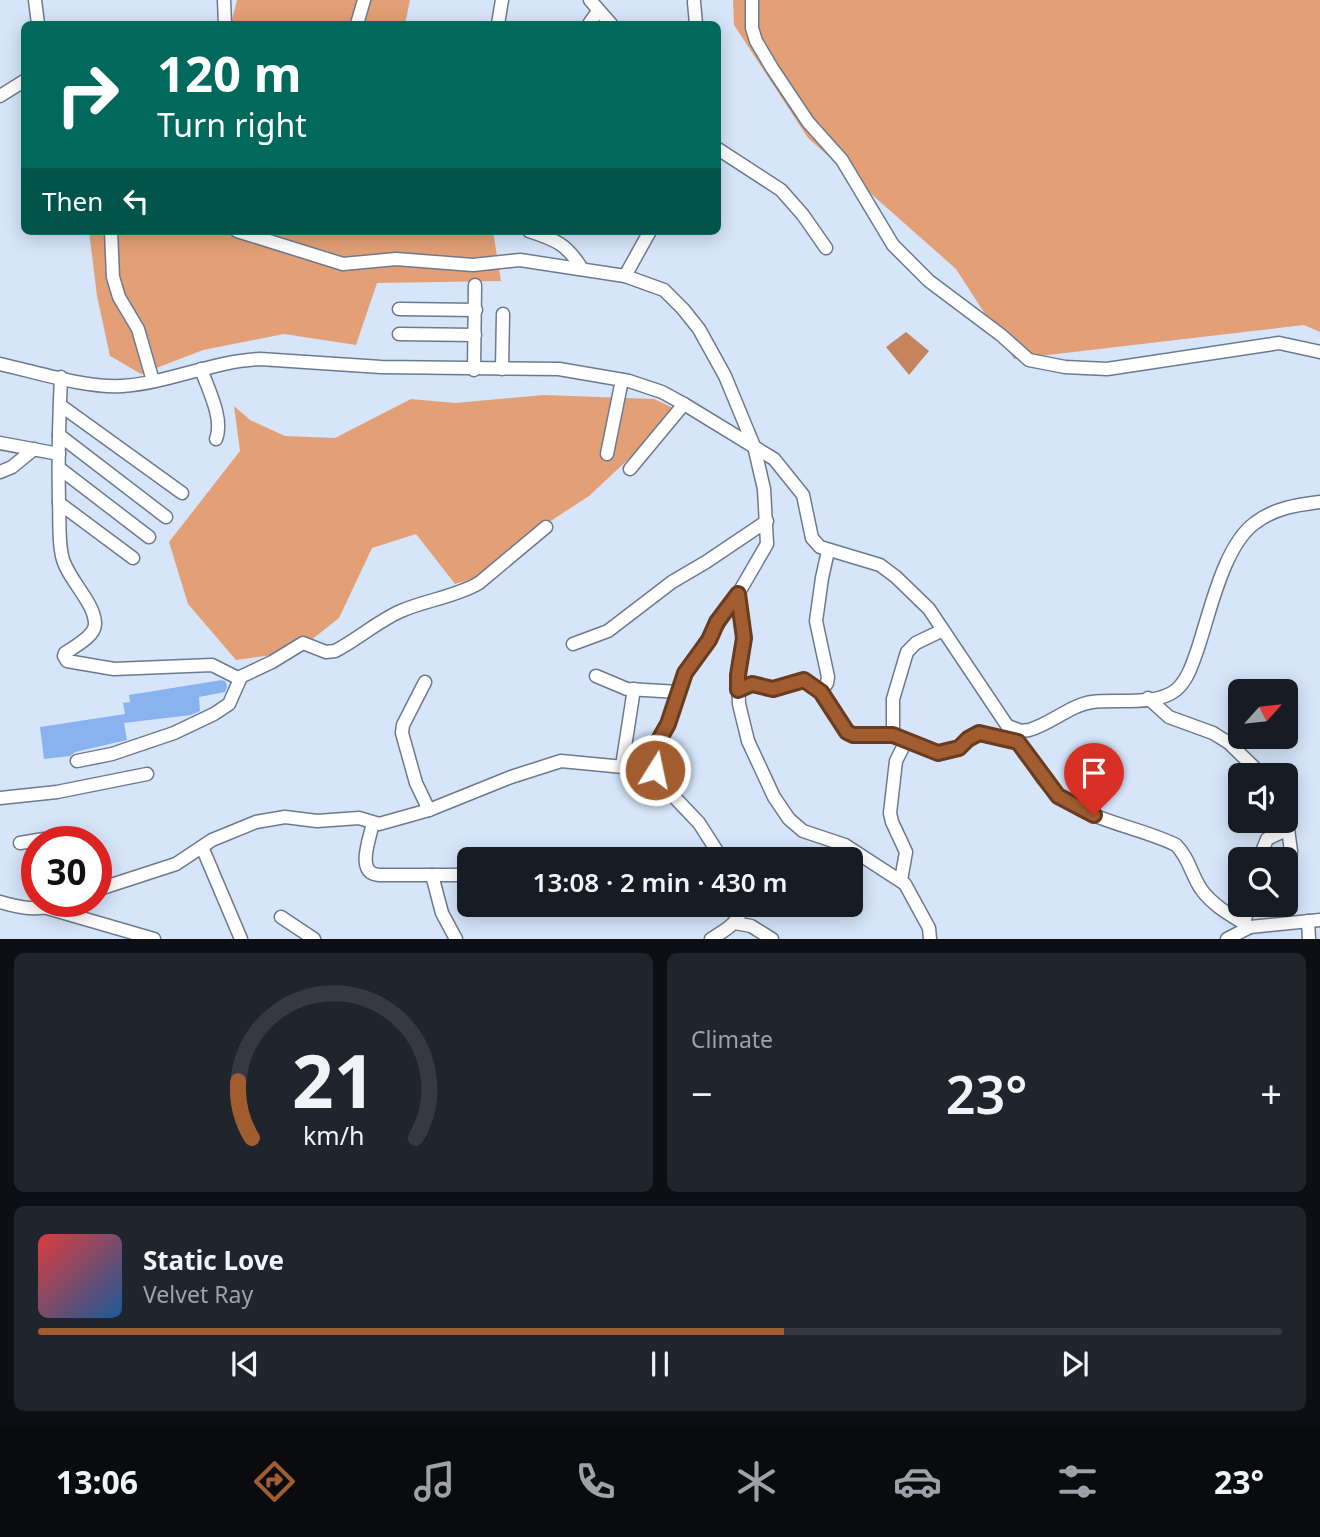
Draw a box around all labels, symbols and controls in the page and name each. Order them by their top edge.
text: 120 m [157,40,302,106]
icon: right [42,49,133,140]
text: Turn right [157,103,307,146]
icon: left [117,182,155,220]
text: Then [42,183,103,219]
north arrow [1228,679,1298,749]
map controls [1228,679,1298,917]
position arrow [618,733,692,807]
pin [1064,743,1124,815]
icon: arrive [1075,754,1113,792]
button: sound [1228,763,1298,833]
speed limit sign: 30 [21,826,112,917]
button: search [1228,847,1298,917]
text: 13:08 · 2 min · 430 m [533,864,787,900]
text: Climate [691,1023,773,1055]
text: 21 [292,1031,375,1130]
text: 23° [946,1058,1027,1129]
text: − [691,1067,713,1119]
text: + [1260,1067,1282,1119]
text: km/h [303,1118,364,1152]
text: Static Love [143,1242,284,1278]
text: Velvet Ray [143,1278,253,1310]
icon: previous [226,1345,264,1383]
icon: pause [641,1345,679,1383]
icon: next [1056,1345,1094,1383]
icon: directions [250,1457,299,1506]
icon: music [410,1457,459,1506]
icon: phone [571,1457,620,1506]
icon: climate [732,1457,781,1506]
icon: car [893,1457,942,1506]
icon: filters [1053,1457,1102,1506]
text: 13:06 [56,1460,138,1503]
text: 23° [1214,1460,1264,1503]

